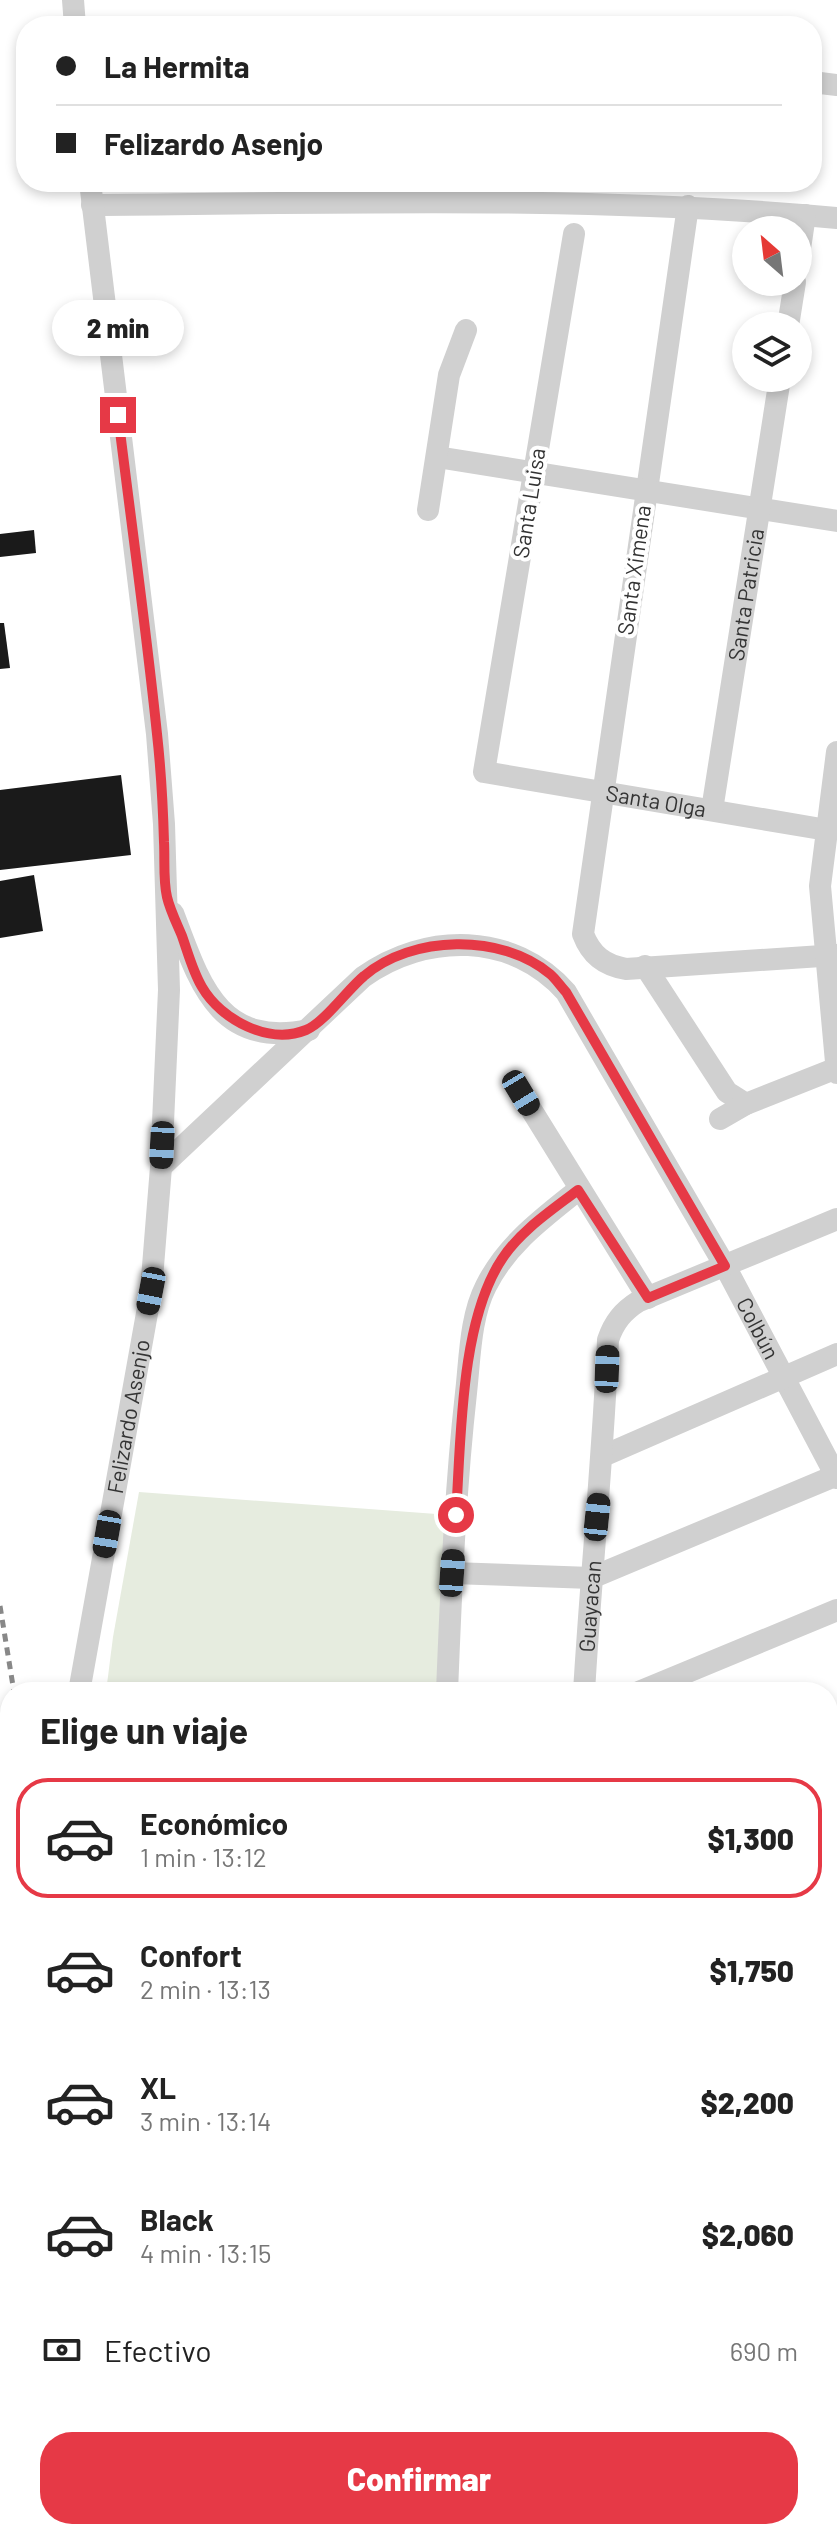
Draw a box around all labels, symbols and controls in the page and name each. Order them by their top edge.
text: La Hermita [104,48,250,84]
text: Felizardo Asenjo [104,125,323,161]
north arrow [732,216,812,296]
map controls [732,216,812,392]
callout: 2 min [52,299,184,355]
text: 2 min [87,312,149,343]
button: layers [732,312,812,392]
route end [100,397,136,433]
street label: Santa Luisa [506,446,550,560]
street label: Santa Ximena [611,503,655,637]
street label: Santa Patricia [722,526,768,663]
street label: Santa Olga [604,779,708,821]
car [498,1066,544,1120]
car [149,1120,175,1170]
car [135,1265,167,1317]
street label: Colbún [732,1293,786,1363]
street label: Felizardo Asenjo [101,1337,154,1495]
car [594,1345,620,1393]
car [583,1492,611,1542]
route start [438,1497,474,1533]
car [91,1508,123,1560]
car [438,1548,466,1598]
street label: Guayacan [573,1559,605,1653]
text: Elige un viaje [40,1708,248,1751]
icon: car [44,1802,116,1874]
text: Económico [140,1805,288,1841]
text: $1,300 [707,1820,794,1856]
text: 1 min · 13:12 [140,1841,267,1872]
icon: car [44,1934,116,2006]
text: Confort [140,1937,242,1973]
text: $1,750 [709,1952,794,1988]
text: 2 min · 13:13 [140,1973,271,2004]
icon: car [44,2066,116,2138]
text: XL [140,2069,176,2105]
text: $2,200 [700,2084,794,2120]
text: 3 min · 13:14 [140,2105,271,2136]
icon: car [44,2198,116,2270]
text: Black [140,2201,214,2237]
text: $2,060 [702,2216,794,2252]
text: 4 min · 13:15 [140,2237,271,2268]
icon: cash [40,2328,84,2372]
text: Efectivo [104,2332,212,2368]
text: 690 m [730,2335,798,2366]
button: Confirmar [40,2432,798,2524]

